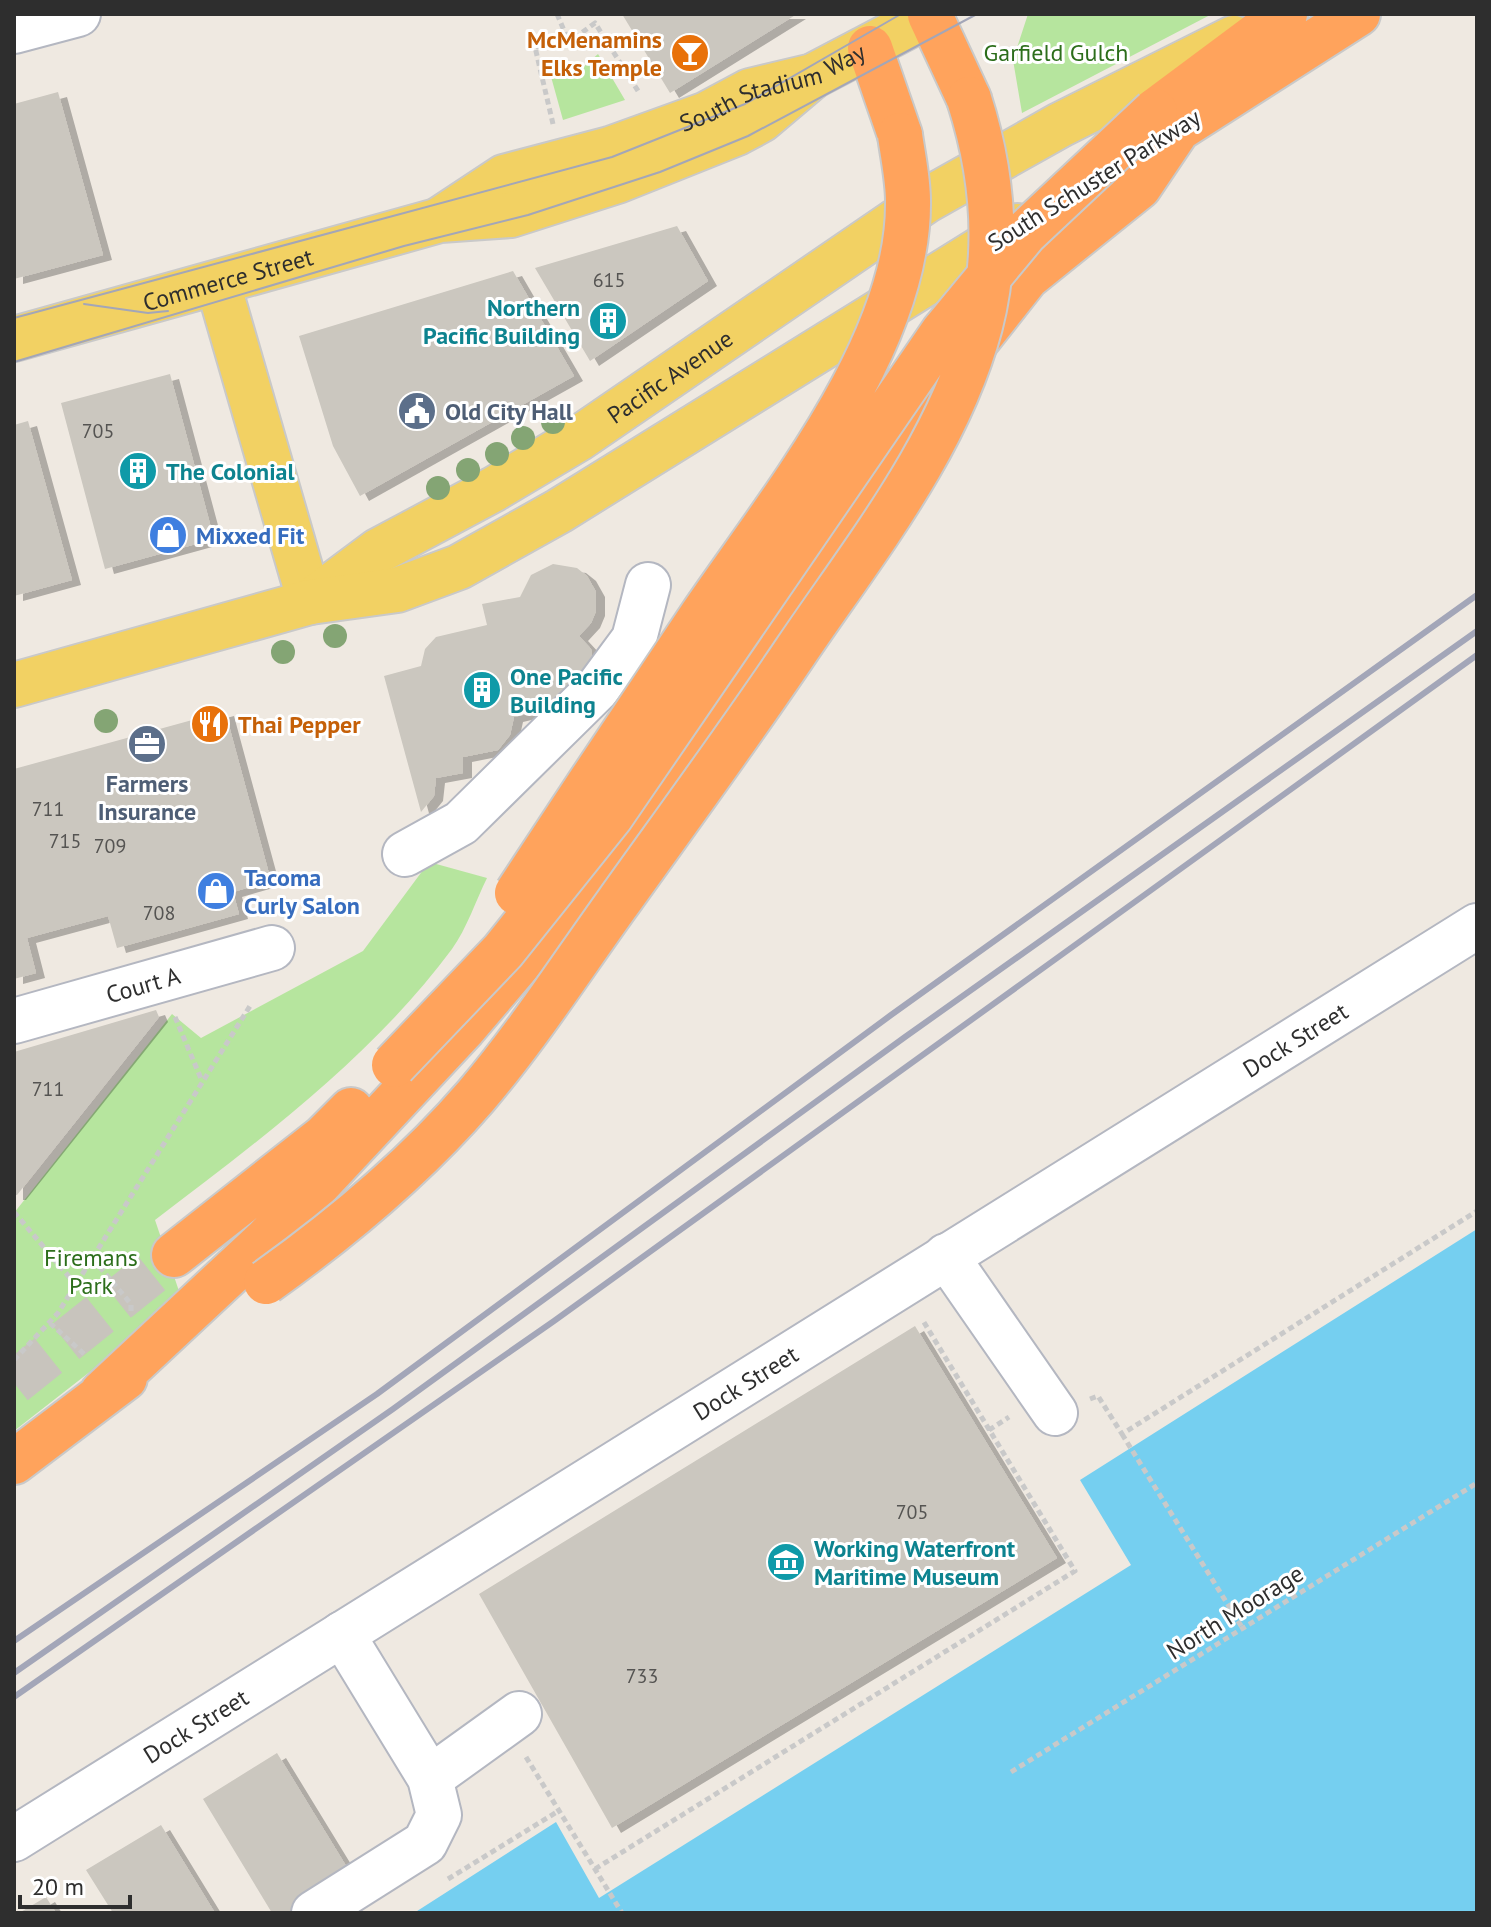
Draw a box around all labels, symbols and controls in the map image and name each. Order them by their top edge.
place label: McMenamins Elks Temple [527,24,662,83]
bar icon: McMenamins Elks Temple [669,32,711,74]
street label: South Stadium Way [675,36,870,138]
park label: Garfield Gulch [984,37,1128,68]
street label: South Schuster Parkway [982,102,1206,258]
street label: Commerce Street [139,241,316,318]
house number: 615 [593,267,625,293]
place label: Northern Pacific Building [423,292,580,351]
building icon: Northern Pacific Building [587,300,629,342]
street label: Pacific Avenue [601,322,739,430]
public building icon: Old City Hall [396,390,438,432]
place label: Old City Hall [445,396,574,427]
house number: 705 [82,418,114,444]
building icon: The Colonial [117,450,159,492]
place label: The Colonial [166,456,295,487]
shop icon: Mixxed Fit [147,514,189,556]
place label: Mixxed Fit [196,520,305,551]
place label: One Pacific Building [510,661,623,720]
building icon: One Pacific Building [461,669,503,711]
restaurant icon: Thai Pepper [189,703,231,745]
place label: Thai Pepper [238,709,361,740]
office icon: Farmers Insurance [126,723,168,765]
place label: Farmers Insurance [98,768,196,827]
house number: 711 [32,796,64,822]
house number: 715 [49,828,81,854]
house number: 709 [94,833,126,859]
place label: Tacoma Curly Salon [244,862,360,921]
shop icon: Tacoma Curly Salon [195,870,237,912]
house number: 708 [143,900,175,926]
street label: Court A [102,959,183,1010]
street label: Dock Street [1237,995,1353,1084]
house number: 711 [32,1076,64,1102]
park label: Firemans Park [44,1242,138,1301]
street label: Dock Street [687,1338,804,1427]
house number: 705 [896,1499,928,1525]
place label: Working Waterfront Maritime Museum [814,1533,1016,1592]
museum icon: Working Waterfront Maritime Museum [765,1541,807,1583]
street label: North Moorage [1161,1558,1309,1666]
house number: 733 [626,1663,658,1689]
street label: Dock Street [137,1681,254,1770]
scale bar [20,1859,130,1909]
text: 20 m [32,1871,84,1902]

